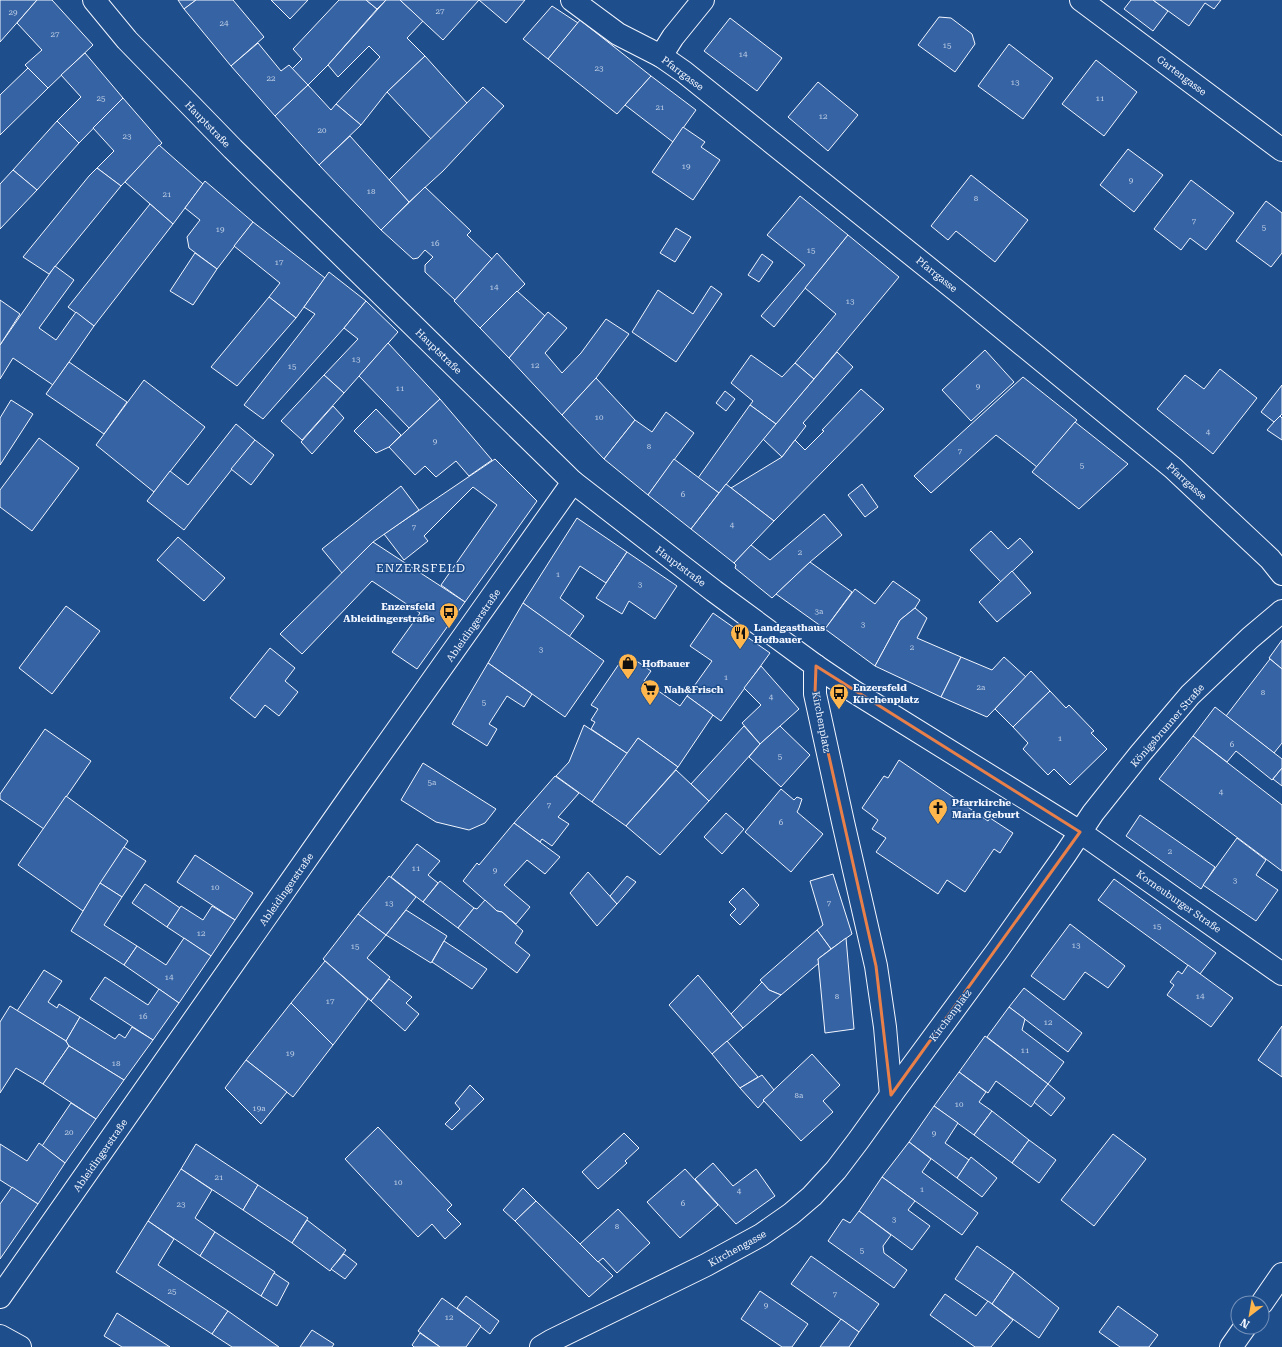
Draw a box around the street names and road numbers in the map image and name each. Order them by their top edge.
street label: Gartengasse [1155,53,1209,98]
street label: Pfarrgasse [660,54,706,93]
street label: Hauptstraße [183,99,233,150]
street label: Pfarrgasse [914,255,960,295]
street label: Hauptstraße [413,327,464,376]
street label: Pfarrgasse [1165,461,1209,502]
street label: Hauptstraße [654,544,708,589]
street label: Ableidingerstraße [444,586,503,664]
street label: Königsbrunner Straße [1128,681,1207,769]
street label: Kirchenplatz [810,691,833,754]
street label: Ableidingerstraße [257,850,316,928]
street label: Korneuburger Straße [1134,868,1224,935]
street label: Kirchenplatz [927,987,974,1043]
street label: Ableidingerstraße [71,1116,130,1194]
street label: Kirchengasse [706,1228,768,1269]

